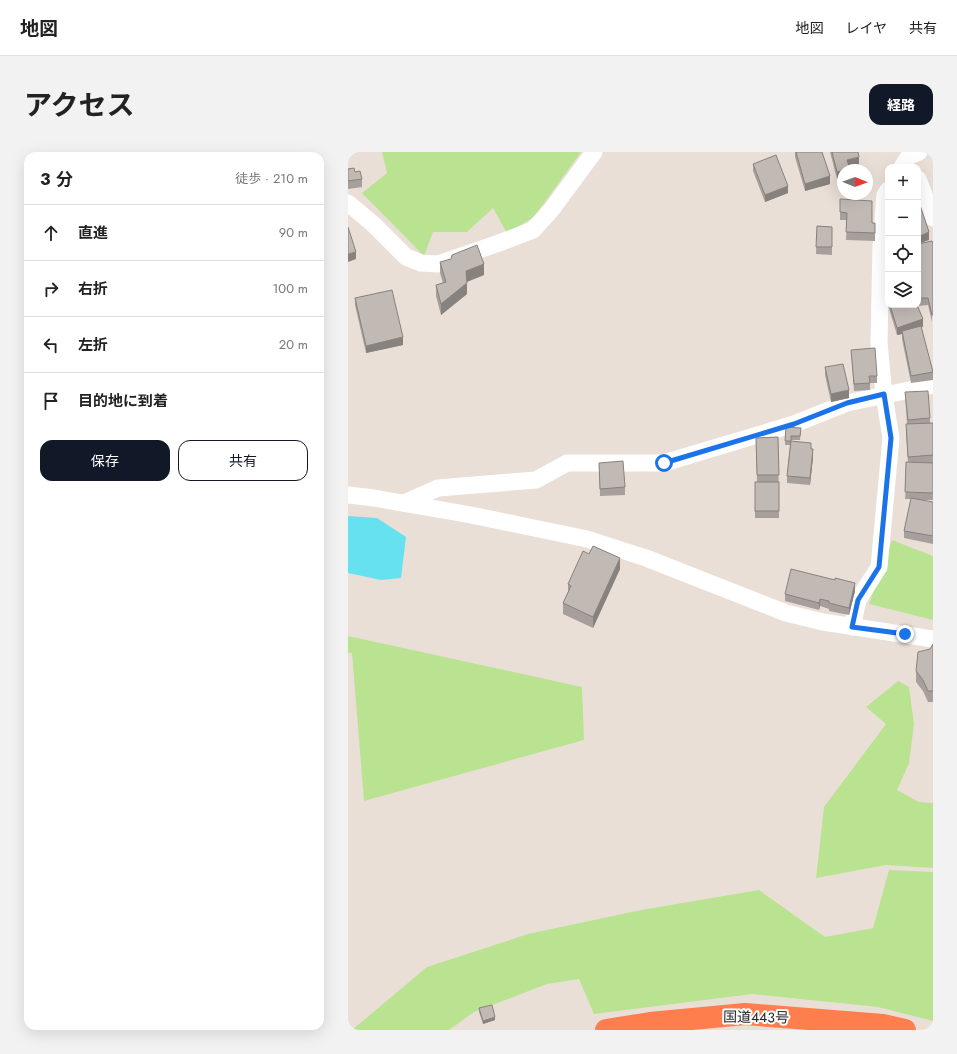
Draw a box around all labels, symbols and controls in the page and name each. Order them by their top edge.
text: 地図 [20,15,58,42]
text: 地図 [795,18,823,38]
text: レイヤ [845,18,887,38]
text: 共有 [909,18,937,38]
button: 経路 [869,84,933,125]
text: アクセス [24,85,135,126]
north arrow [837,164,873,200]
map controls [885,164,921,308]
button: + [885,164,921,200]
text: 3 分 [40,167,73,191]
text: 徒歩 · 210 m [235,169,308,188]
button: − [885,200,921,236]
icon: ahead [40,222,62,244]
text: 直進 [78,222,108,244]
text: 90 m [279,223,308,242]
button: locate [885,236,921,272]
button: layers [885,272,921,308]
icon: right [40,278,62,300]
text: 右折 [78,278,108,300]
text: 100 m [273,279,308,298]
icon: left [40,334,62,356]
text: 左折 [78,334,108,356]
text: 20 m [279,335,308,354]
icon: arrive [40,390,62,412]
text: 目的地に到着 [78,390,168,412]
button: 保存 [40,440,170,481]
button: 共有 [178,440,308,481]
route start [655,454,673,472]
route end [896,625,914,643]
street label: 国道443号 [723,1006,789,1028]

